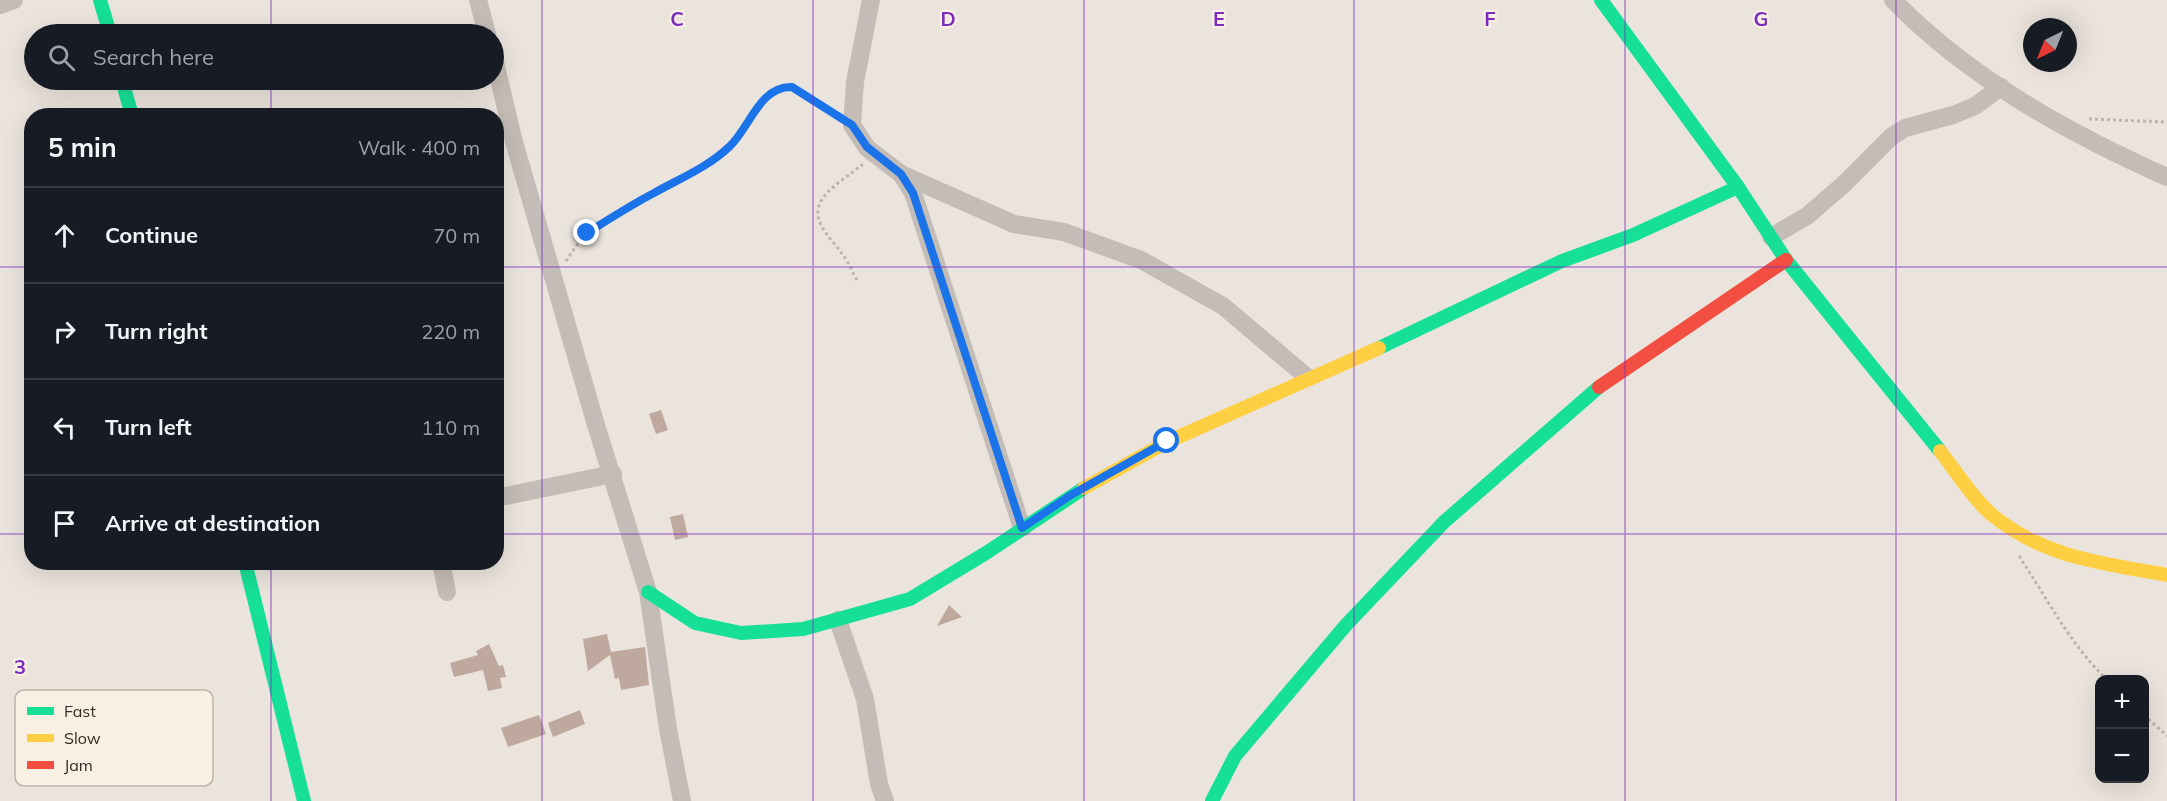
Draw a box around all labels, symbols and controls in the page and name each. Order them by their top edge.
text: C [670,6,684,31]
text: D [940,6,956,31]
text: E [1213,6,1225,31]
text: F [1484,6,1496,31]
text: G [1754,6,1768,31]
north arrow [2023,18,2077,72]
search box [24,24,504,90]
icon: search [45,41,78,74]
text: Search here [93,43,214,71]
text: 5 min [48,131,117,164]
text: Walk · 400 m [358,135,480,160]
icon: ahead [48,219,81,252]
route end [573,219,599,245]
text: Continue [105,221,198,249]
text: 70 m [433,223,480,248]
icon: right [48,315,81,348]
text: Turn right [105,317,208,345]
text: 220 m [421,319,480,344]
icon: left [48,411,81,444]
text: Turn left [105,413,192,441]
text: 110 m [421,415,480,440]
route start [1153,427,1179,453]
icon: arrive [48,507,81,540]
text: Arrive at destination [105,509,320,537]
text: 3 [14,654,26,679]
map controls [2095,675,2149,783]
button: + [2095,675,2149,729]
legend [15,690,213,786]
text: Fast [64,701,96,721]
text: Slow [64,728,101,748]
button: − [2095,729,2149,783]
text: Jam [64,755,93,775]

